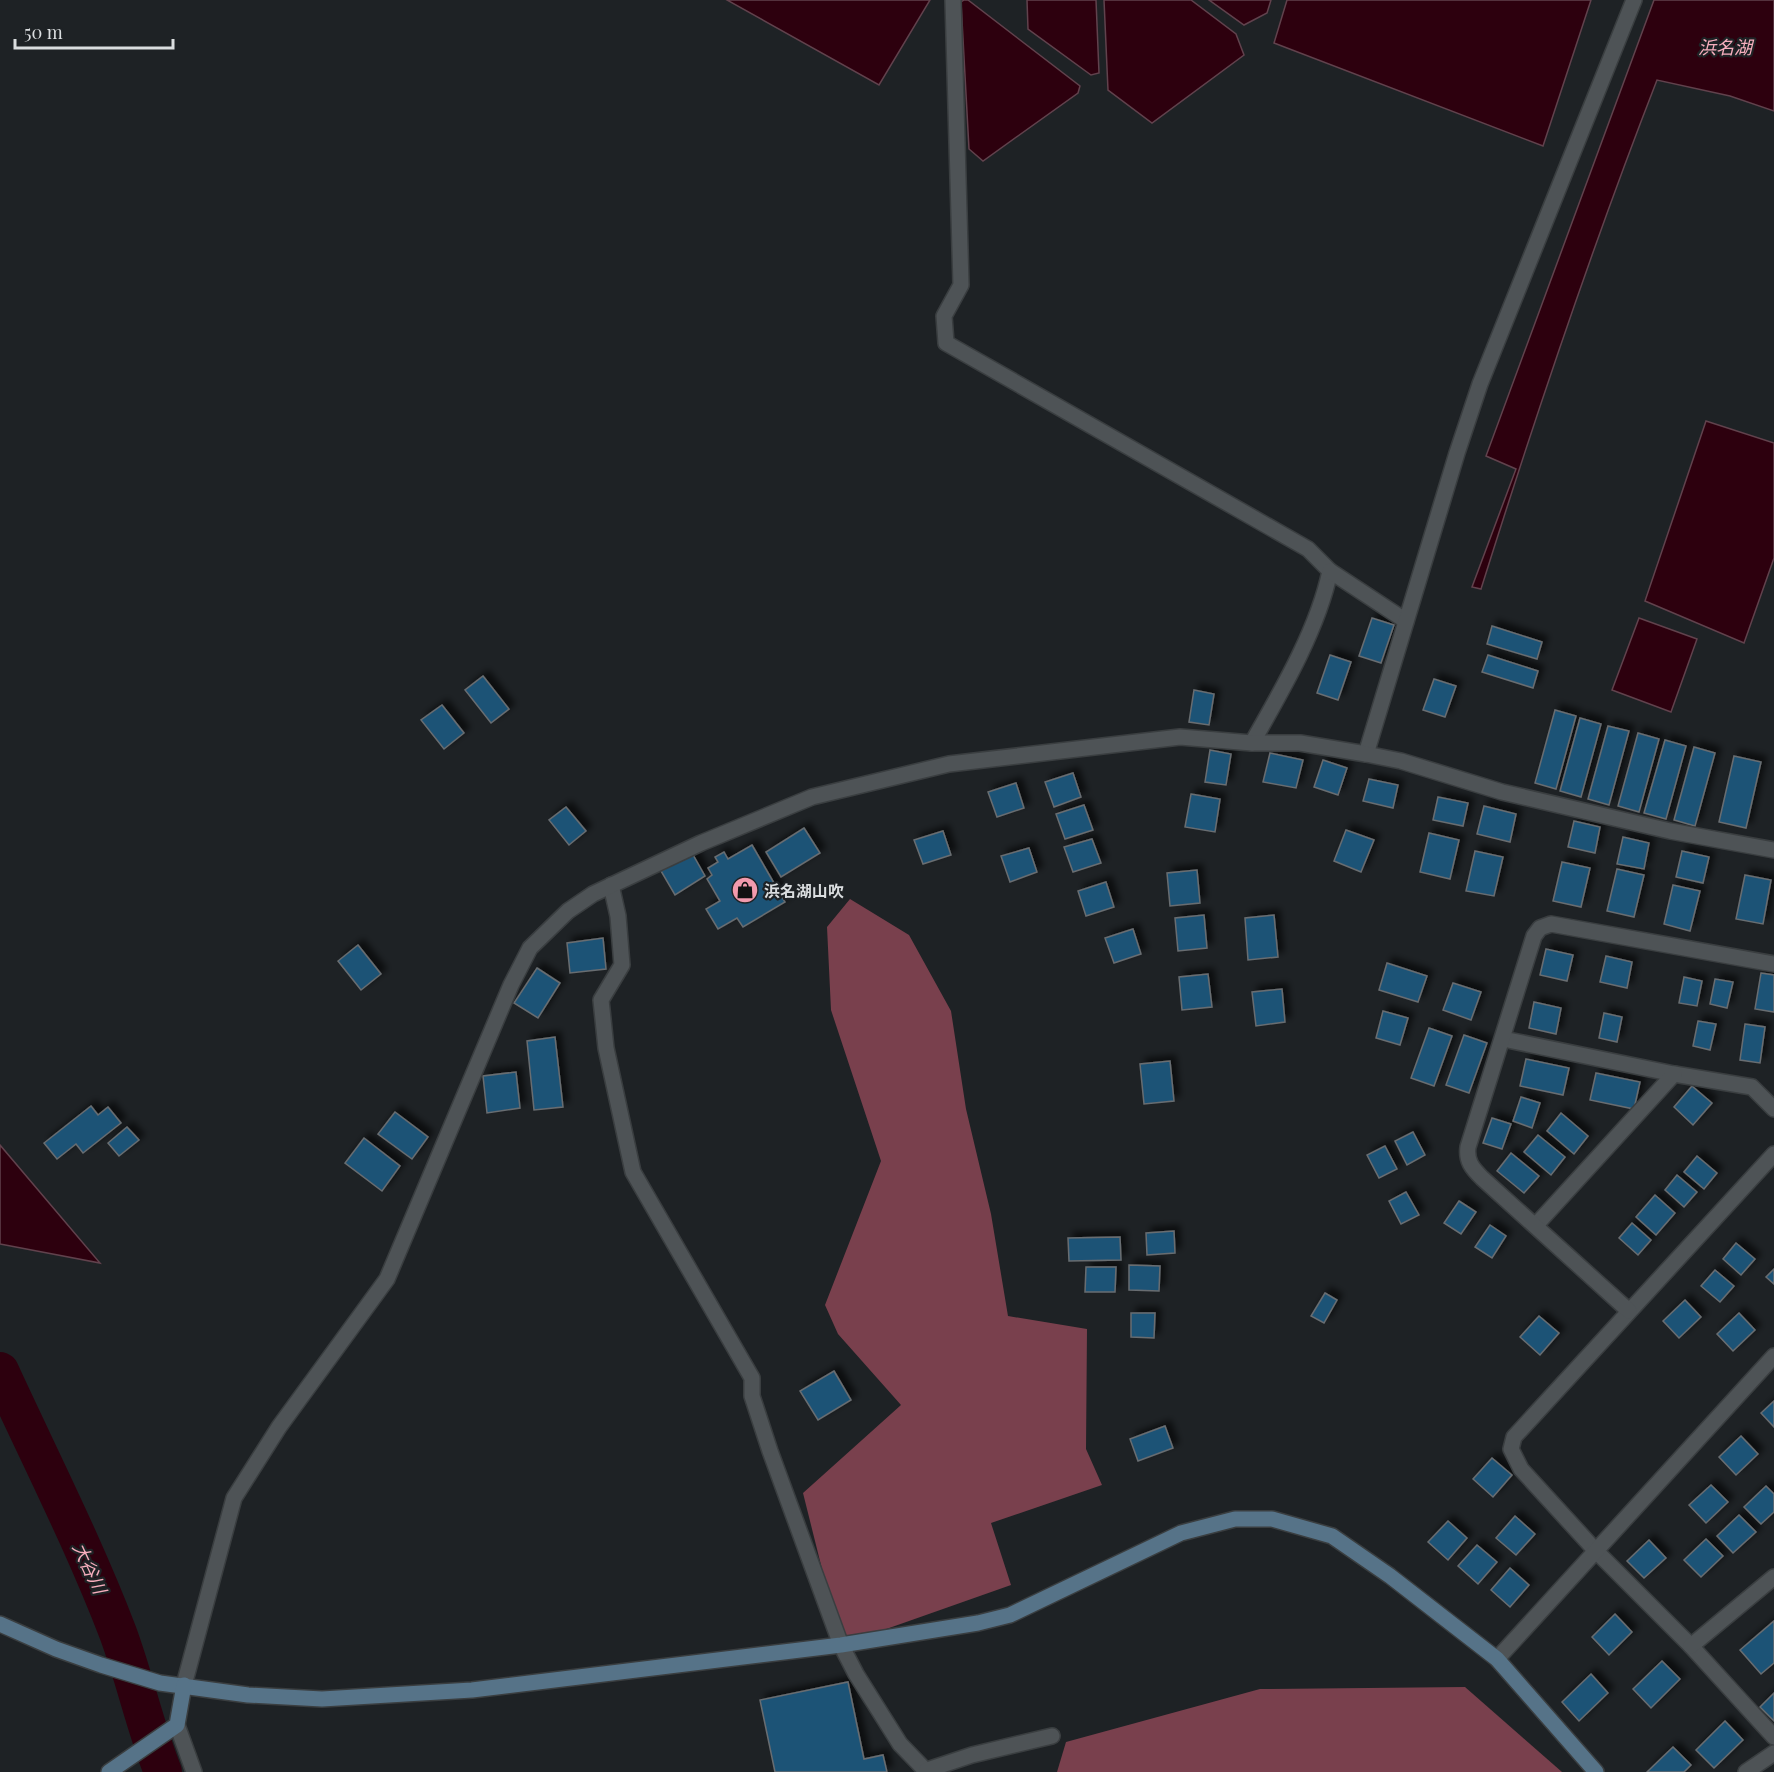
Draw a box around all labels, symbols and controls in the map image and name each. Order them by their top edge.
scale bar [15,12,172,50]
text: 50 m [24,20,63,44]
water label: 浜名湖 [1698,35,1755,59]
shop icon: 浜名湖山吹 [730,875,760,905]
place label: 浜名湖山吹 [764,880,844,901]
water label: 大谷川 [68,1538,113,1599]

